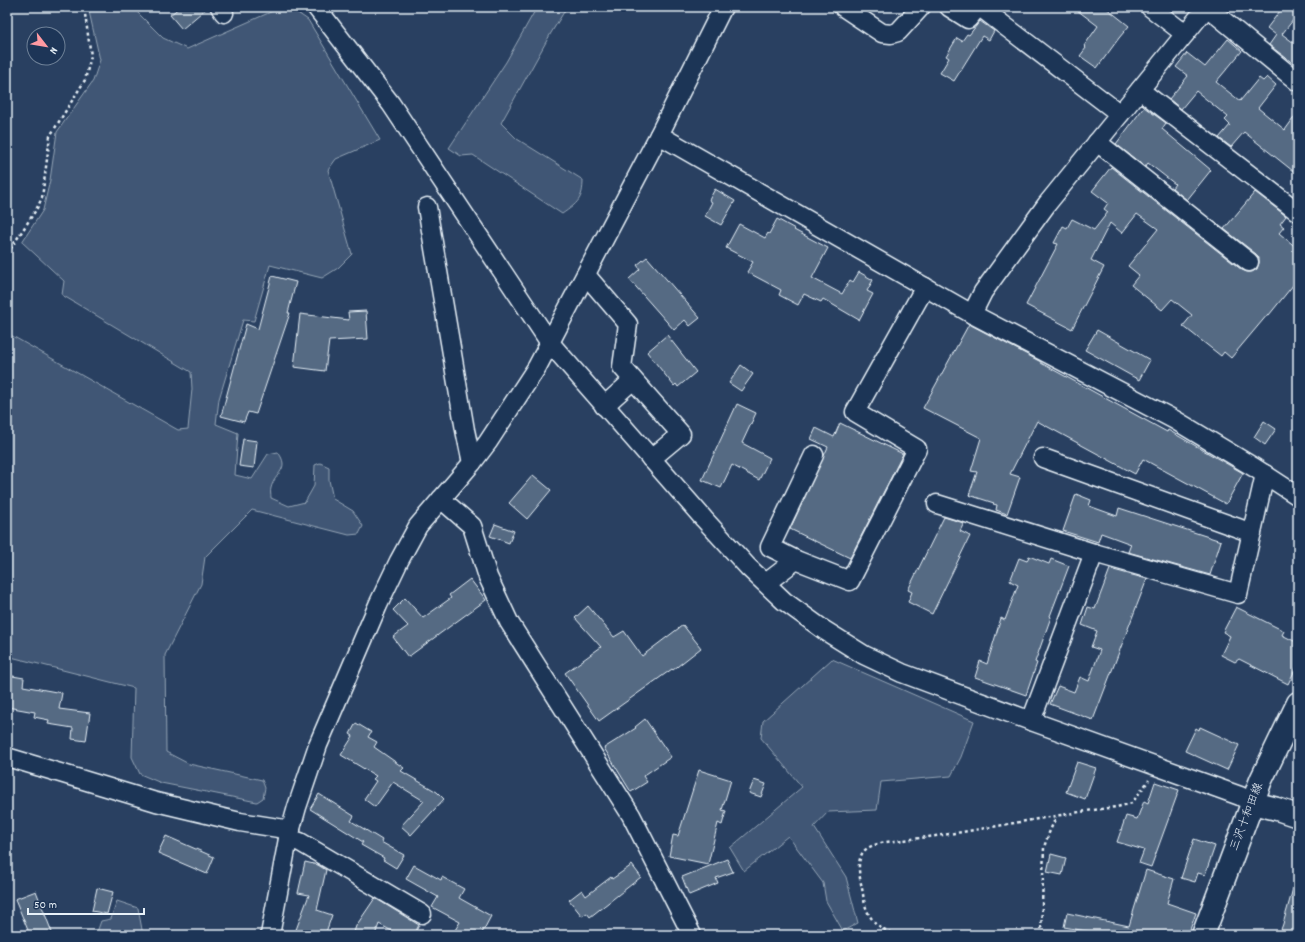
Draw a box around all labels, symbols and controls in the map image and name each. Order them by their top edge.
north arrow [26,26,66,66]
text: N [44,44,61,57]
street label: 三沢十和田線 [1226,780,1268,854]
scale bar [28,890,144,916]
text: 50 m [34,897,57,914]

